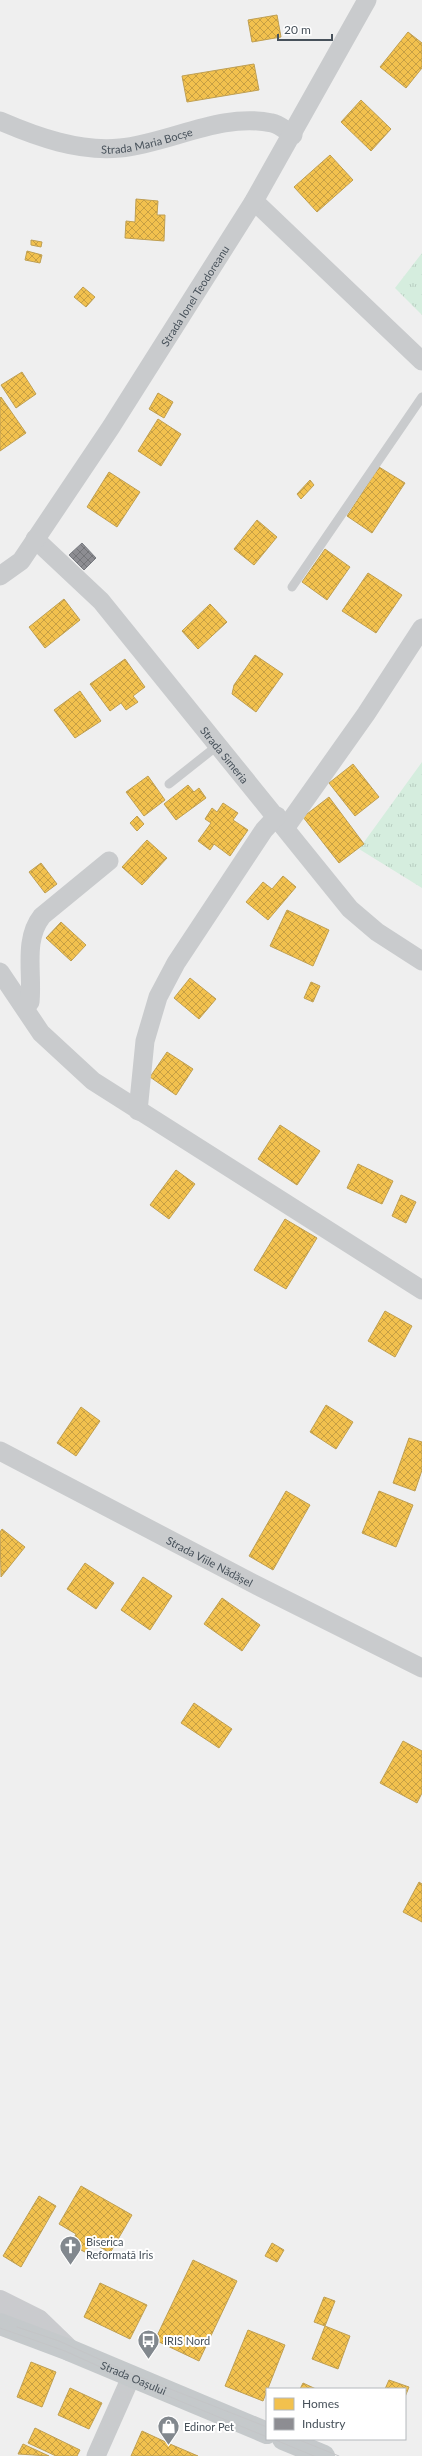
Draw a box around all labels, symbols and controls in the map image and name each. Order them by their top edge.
scale bar [278,16,332,42]
text: 20 m [284,22,311,37]
street label: Strada Maria Bocșe [101,124,194,155]
street label: Strada Ionel Teodoreanu [158,243,231,348]
street label: Strada Simeria [198,724,252,786]
street label: Strada Viile Nădășel [165,1533,255,1589]
church icon: Biserica Reformată Iris [57,2234,83,2267]
place label: Biserica Reformată Iris [86,2235,154,2261]
bus stop icon: IRIS Nord [135,2327,161,2360]
place label: IRIS Nord [164,2334,210,2347]
street label: Strada Oașului [99,2358,169,2397]
legend [266,2388,406,2440]
text: Homes [302,2396,339,2411]
shop icon: Edinor Pet [156,2413,182,2446]
text: Industry [302,2416,346,2431]
place label: Edinor Pet [184,2420,234,2433]

